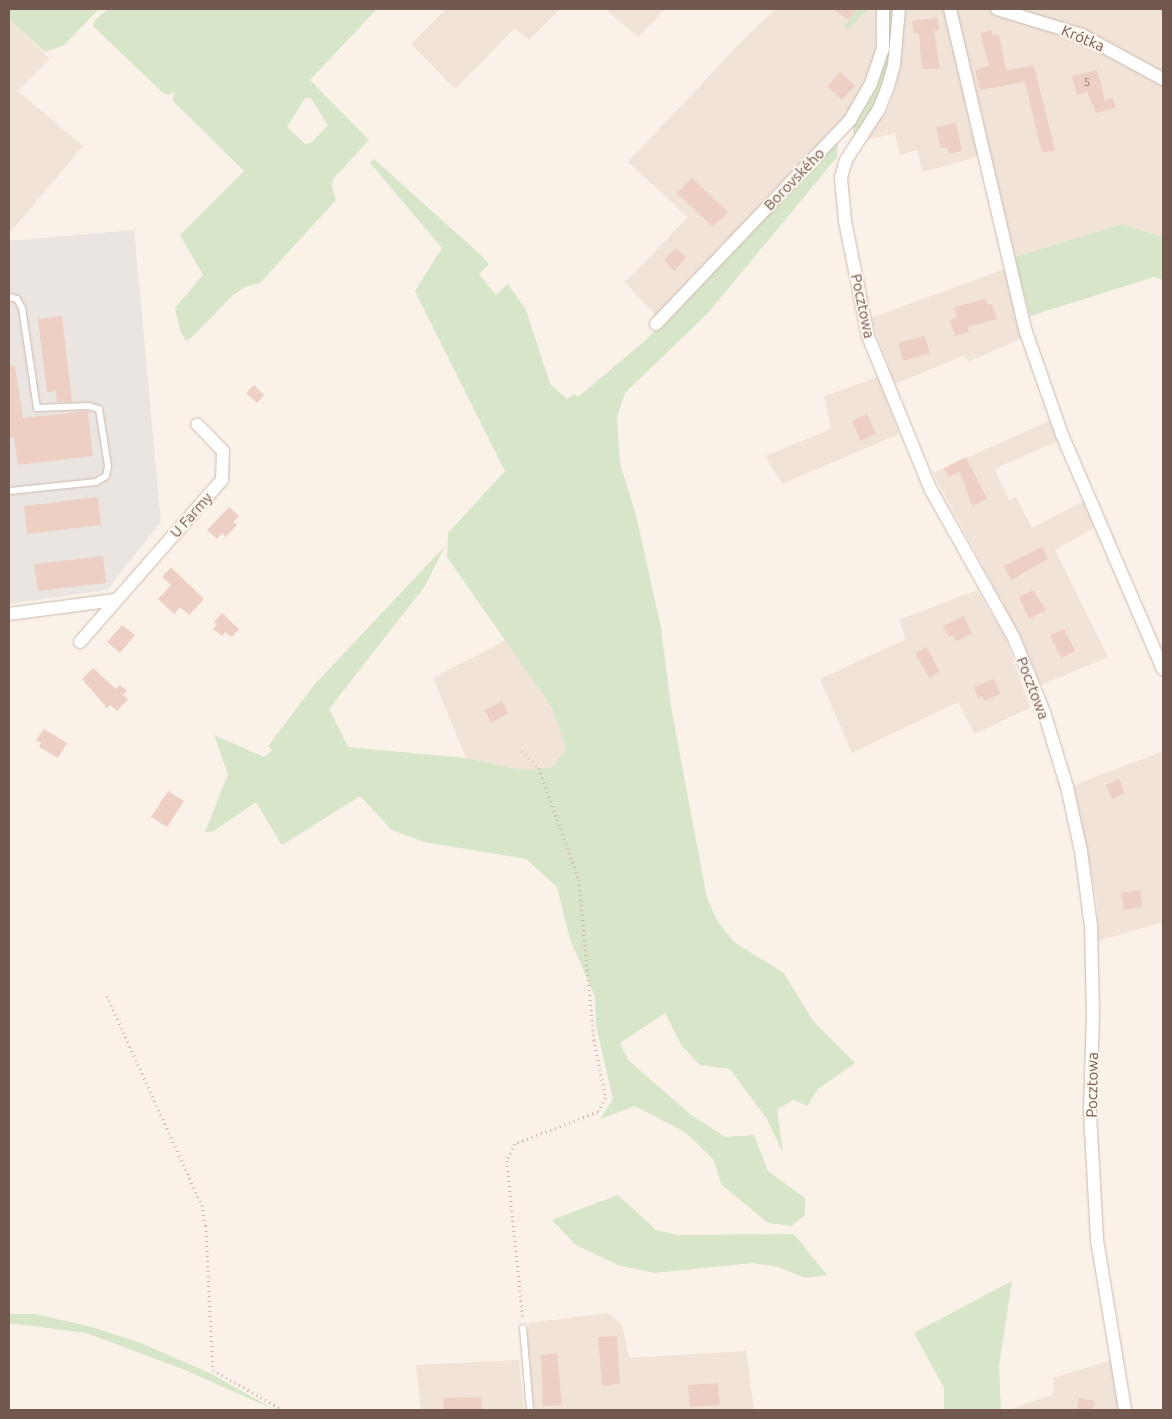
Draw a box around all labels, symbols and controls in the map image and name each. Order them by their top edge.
street label: Krótka [1059,21,1107,55]
house number: 5 [1084,75,1090,89]
street label: Borovského [760,144,828,214]
street label: Pocztowa [847,272,879,340]
street label: U Farmy [166,489,216,541]
street label: Pocztowa [1013,654,1053,722]
street label: Pocztowa [1082,1052,1102,1118]

